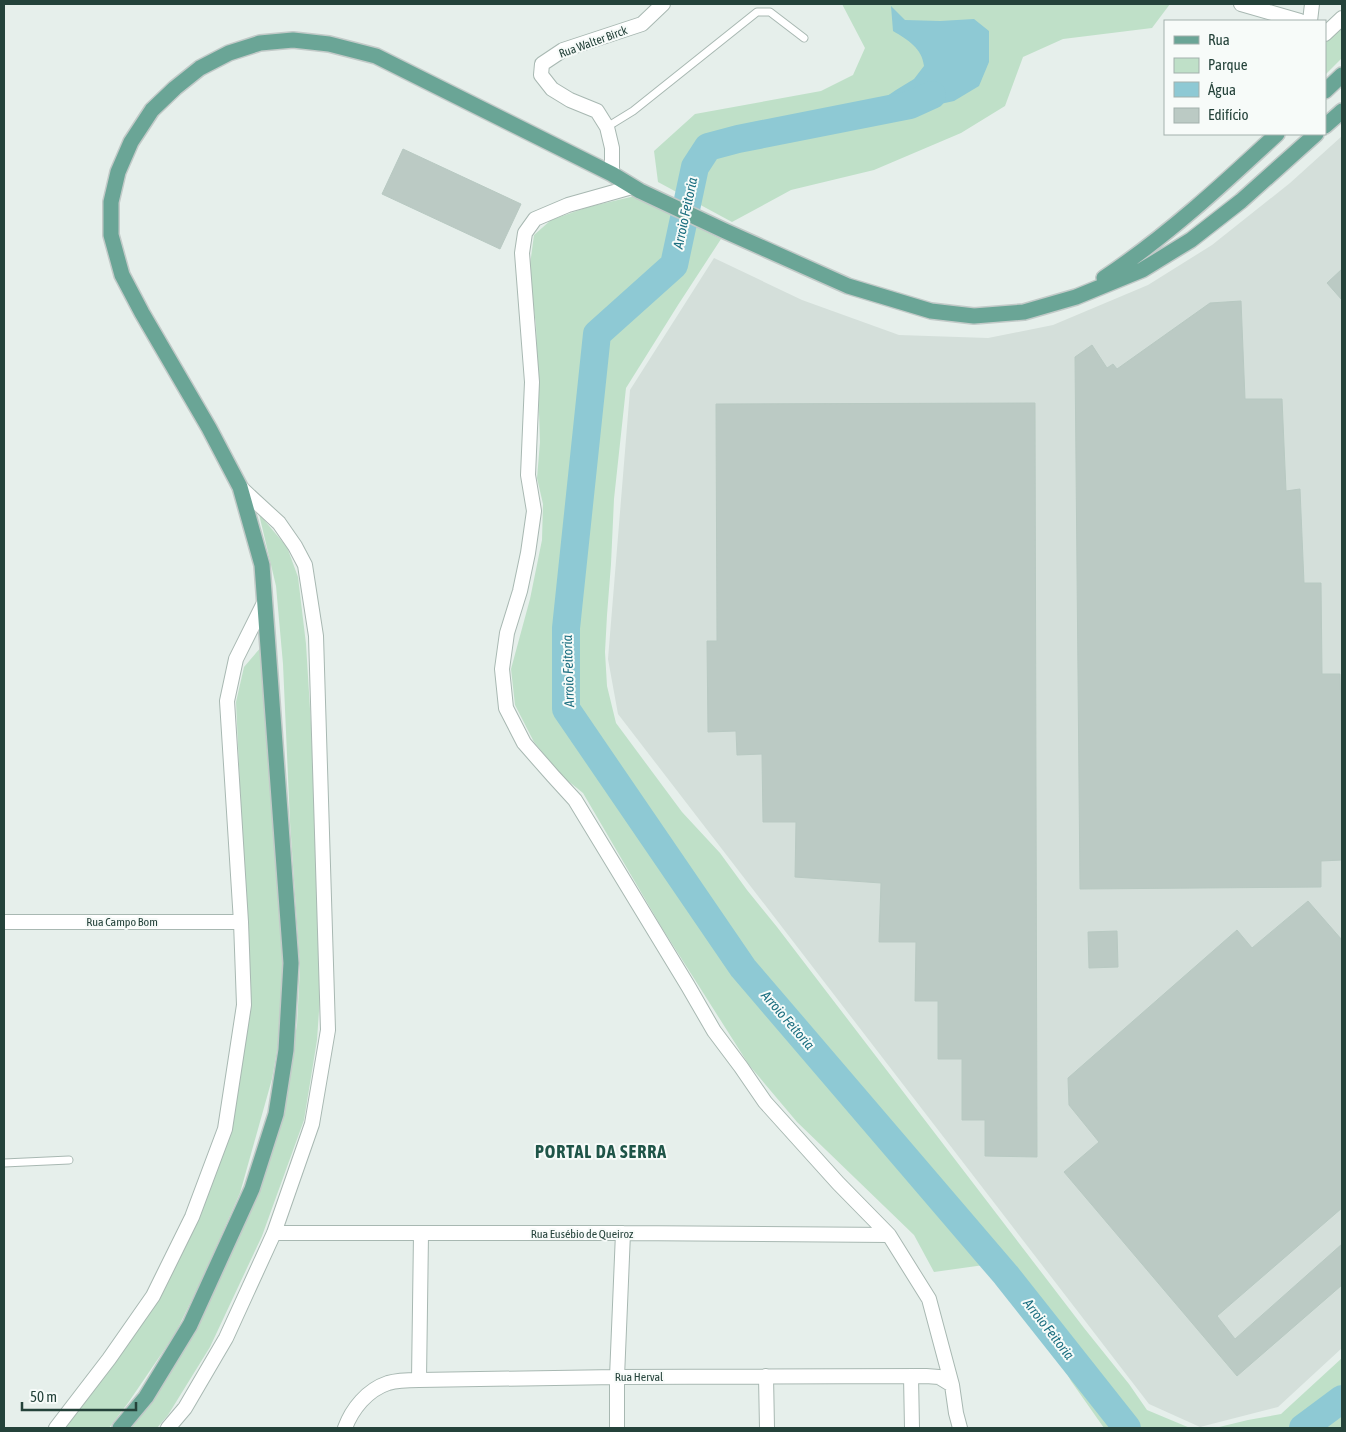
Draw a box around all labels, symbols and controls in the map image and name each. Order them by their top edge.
legend [1164,20,1326,135]
street label: Rua Walter Birck [557,23,630,61]
text: Rua [1208,31,1230,48]
text: Parque [1208,56,1248,73]
text: Água [1208,81,1236,98]
text: Edifício [1208,106,1249,123]
water label: Arroio Feitoria [669,176,700,251]
water label: Arroio Feitoria [559,634,577,708]
street label: Rua Campo Bom [86,915,158,929]
water label: Arroio Feitoria [758,987,818,1053]
district label: PORTAL DA SERRA [535,1141,667,1162]
street label: Rua Eusébio de Queiroz [531,1227,634,1241]
water label: Arroio Feitoria [1020,1295,1078,1363]
street label: Rua Herval [615,1370,664,1384]
scale bar [22,1380,136,1412]
text: 50 m [30,1388,57,1405]

